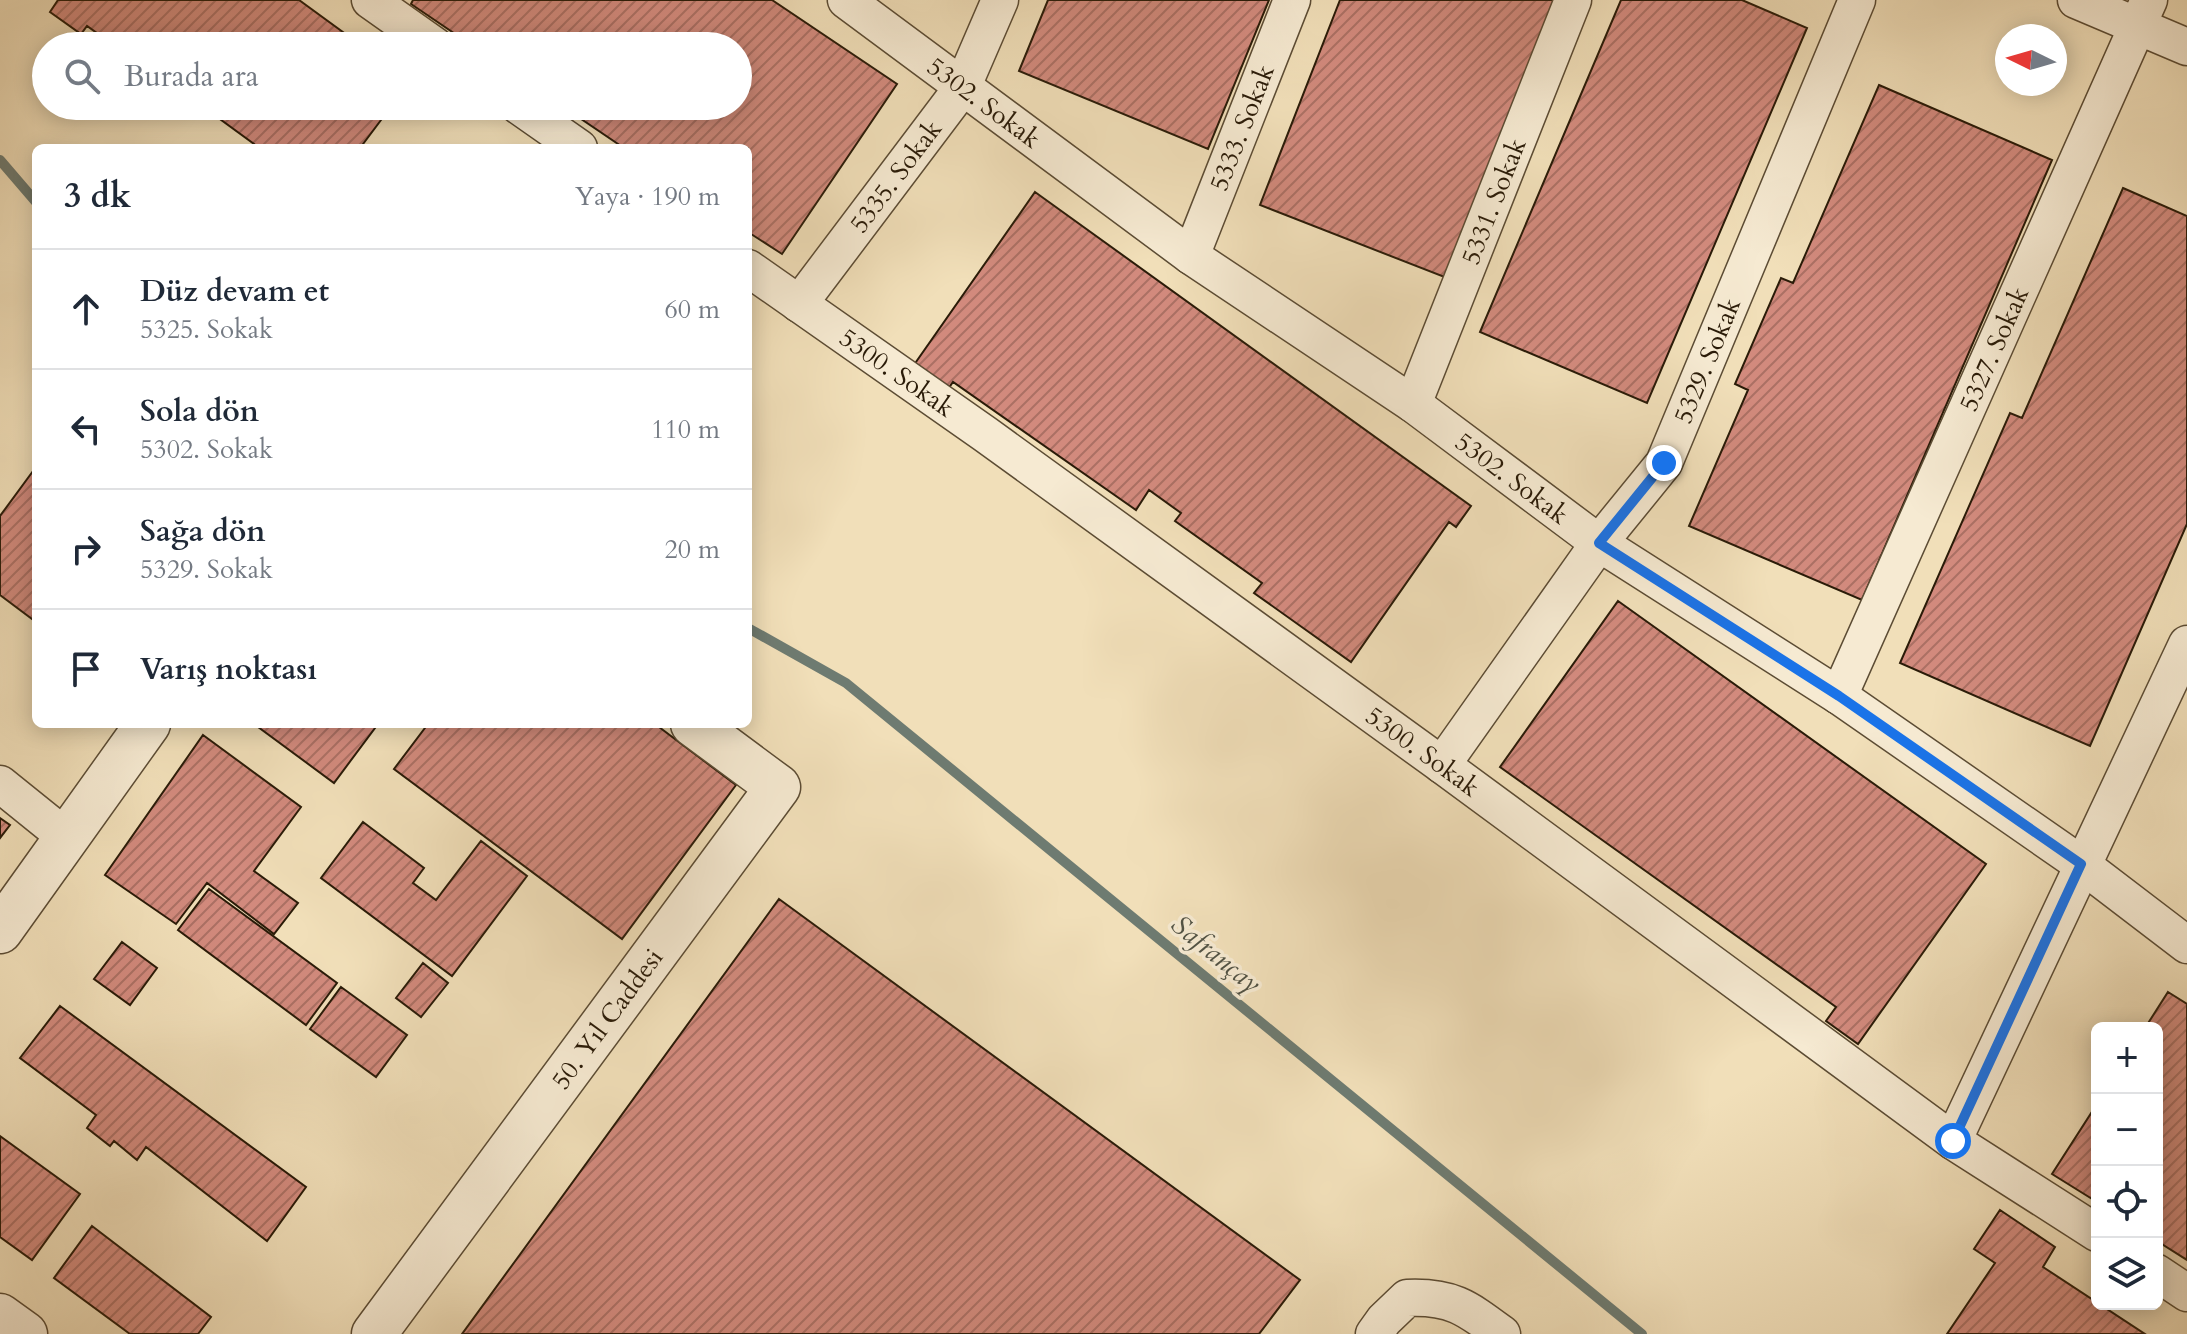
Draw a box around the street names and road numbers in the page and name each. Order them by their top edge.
street label: 5302. Sokak [920,49,1048,156]
street label: 5333. Sokak [1201,59,1282,196]
street label: 5335. Sokak [841,113,949,240]
street label: 5331. Sokak [1452,133,1534,270]
street label: 5327. Sokak [1951,281,2037,417]
street label: 5329. Sokak [1665,292,1749,429]
street label: 5300. Sokak [833,320,962,425]
street label: 5302. Sokak [1448,424,1576,532]
street label: 5300. Sokak [1359,698,1487,805]
street label: 50. Yıl Caddesi [543,941,671,1096]

